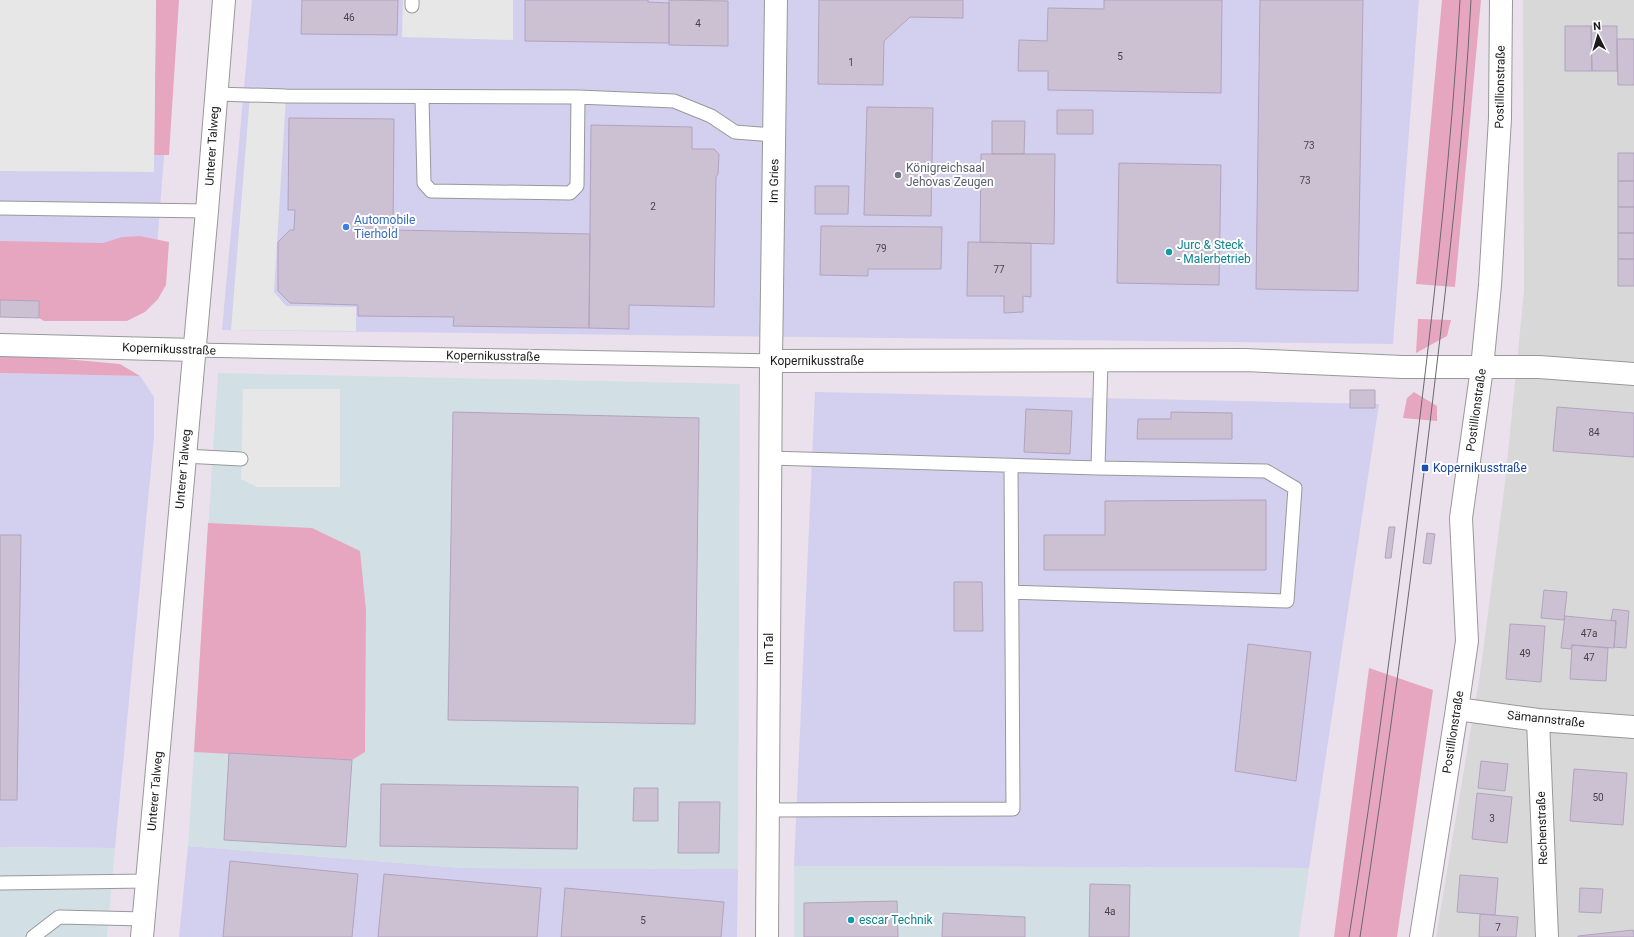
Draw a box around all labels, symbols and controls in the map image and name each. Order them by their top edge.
house number: 46 [343,12,355,23]
north arrow [1578,16,1618,56]
house number: 4 [695,18,701,29]
text: N [1593,20,1602,33]
street label: Postillionstraße [1492,45,1508,129]
house number: 5 [1117,51,1123,62]
house number: 1 [848,57,854,68]
street label: Unterer Talweg [202,106,222,186]
house number: 73 [1303,140,1315,151]
street label: Im Gries [767,159,781,203]
place label: Königreichsaal Jehovas Zeugen [906,161,994,189]
marker: Königreichsaal Jehovas Zeugen [893,170,903,180]
house number: 73 [1299,175,1311,186]
house number: 2 [650,201,656,212]
place label: Automobile Tierhold [354,213,415,241]
marker: Automobile Tierhold [341,222,351,232]
place label: Jurc & Steck - Malerbetrieb [1177,238,1251,266]
house number: 79 [875,243,887,254]
marker: Jurc & Steck - Malerbetrieb [1164,247,1174,257]
house number: 77 [993,264,1005,275]
street label: Kopernikusstraße [122,340,216,358]
street label: Kopernikusstraße [446,348,540,364]
street label: Kopernikusstraße [770,354,864,368]
street label: Postillionstraße [1463,368,1489,452]
house number: 84 [1588,427,1600,438]
street label: Unterer Talweg [173,429,193,509]
place label: Kopernikusstraße [1433,461,1527,475]
marker: Kopernikusstraße [1420,463,1430,473]
house number: 47a [1581,628,1597,639]
street label: Im Tal [762,633,776,665]
house number: 49 [1519,648,1531,659]
house number: 47 [1583,652,1595,663]
street label: Postillionstraße [1440,690,1466,774]
street label: Sämannstraße [1507,708,1585,730]
street label: Unterer Talweg [145,751,165,831]
street label: Rechenstraße [1534,791,1550,865]
house number: 50 [1592,792,1604,803]
house number: 3 [1489,813,1495,824]
house number: 4a [1104,906,1116,917]
place label: escar Technik [859,913,934,927]
house number: 5 [640,915,646,926]
marker: escar Technik [846,915,856,925]
house number: 7 [1495,922,1501,933]

